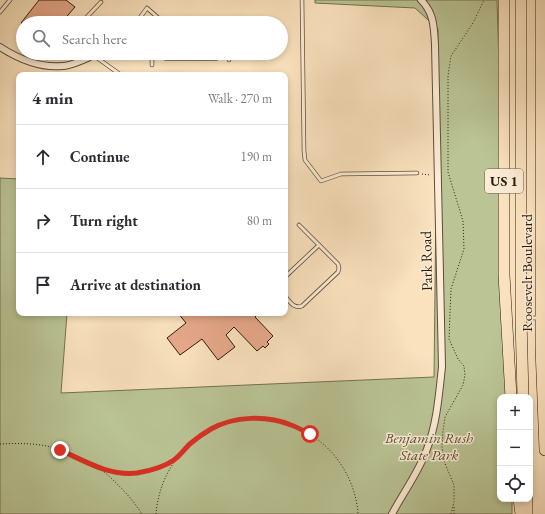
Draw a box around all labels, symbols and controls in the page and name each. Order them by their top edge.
search box [16,16,288,60]
icon: search [30,27,52,49]
text: Search here [62,29,127,48]
text: 4 min [32,87,73,109]
text: Walk · 270 m [208,90,272,107]
icon: ahead [32,146,54,168]
text: Continue [70,147,130,166]
text: 190 m [241,148,272,165]
road number: US 1 [485,169,523,193]
icon: right [32,210,54,232]
text: Turn right [70,211,138,230]
text: 80 m [247,212,272,229]
street label: Roosevelt Boulevard [517,214,536,332]
street label: Park Road [416,230,436,291]
icon: arrive [32,274,54,296]
text: Arrive at destination [70,275,201,294]
map controls [497,394,533,502]
button: + [497,394,533,430]
route start [301,425,319,443]
park label: Benjamin Rush State Park [384,428,474,464]
button: − [497,430,533,466]
route end [51,441,69,459]
button: locate [497,466,533,502]

